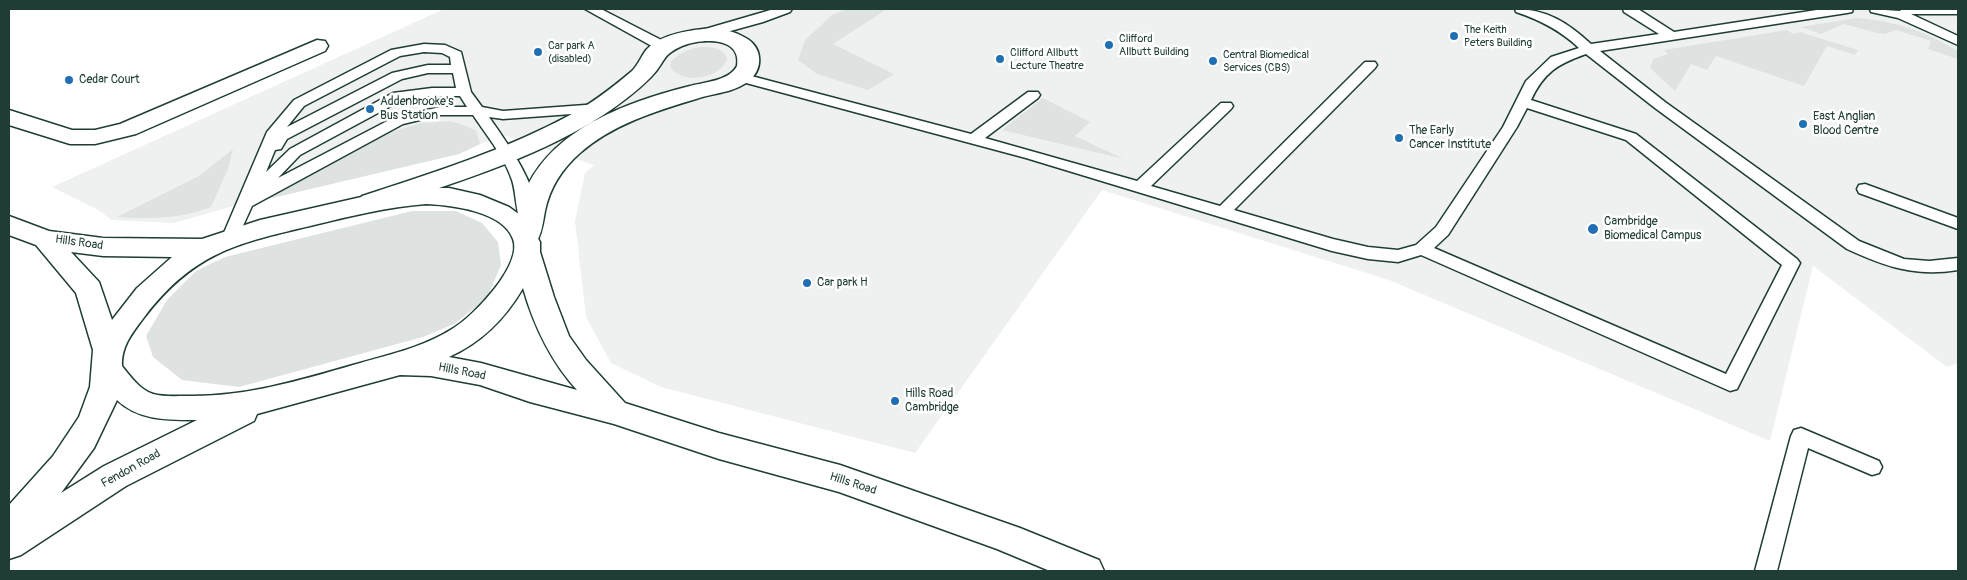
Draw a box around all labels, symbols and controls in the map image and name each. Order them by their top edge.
place label: The Keith Peters Building [1464,23,1532,49]
marker: The Keith Peters Building [1448,30,1460,42]
place label: Clifford Allbutt Building [1119,32,1189,58]
place label: Car park A (disabled) [548,39,595,65]
marker: Clifford Allbutt Building [1103,39,1115,51]
marker: Car park A (disabled) [532,46,544,58]
place label: Clifford Allbutt Lecture Theatre [1010,46,1084,72]
place label: Central Biomedical Services (CBS) [1223,48,1309,74]
marker: Clifford Allbutt Lecture Theatre [994,53,1006,65]
marker: Central Biomedical Services (CBS) [1207,55,1219,67]
place label: Cedar Court [79,73,140,87]
marker: Cedar Court [63,74,75,86]
place label: Addenbrooke's Bus Station [380,95,454,123]
marker: Addenbrooke's Bus Station [364,103,376,115]
place label: East Anglian Blood Centre [1813,110,1879,138]
marker: East Anglian Blood Centre [1797,118,1809,130]
place label: The Early Cancer Institute [1409,124,1491,152]
marker: The Early Cancer Institute [1393,132,1405,144]
place label: Cambridge Biomedical Campus [1604,215,1701,243]
marker: Cambridge Biomedical Campus [1586,222,1600,236]
street label: Hills Road [54,233,104,253]
place label: Car park H [817,276,868,290]
marker: Car park H [801,277,813,289]
street label: Hills Road [437,360,487,384]
place label: Hills Road Cambridge [905,387,959,415]
marker: Hills Road Cambridge [889,395,901,407]
street label: Fendon Road [99,447,163,491]
street label: Hills Road [828,470,878,498]

